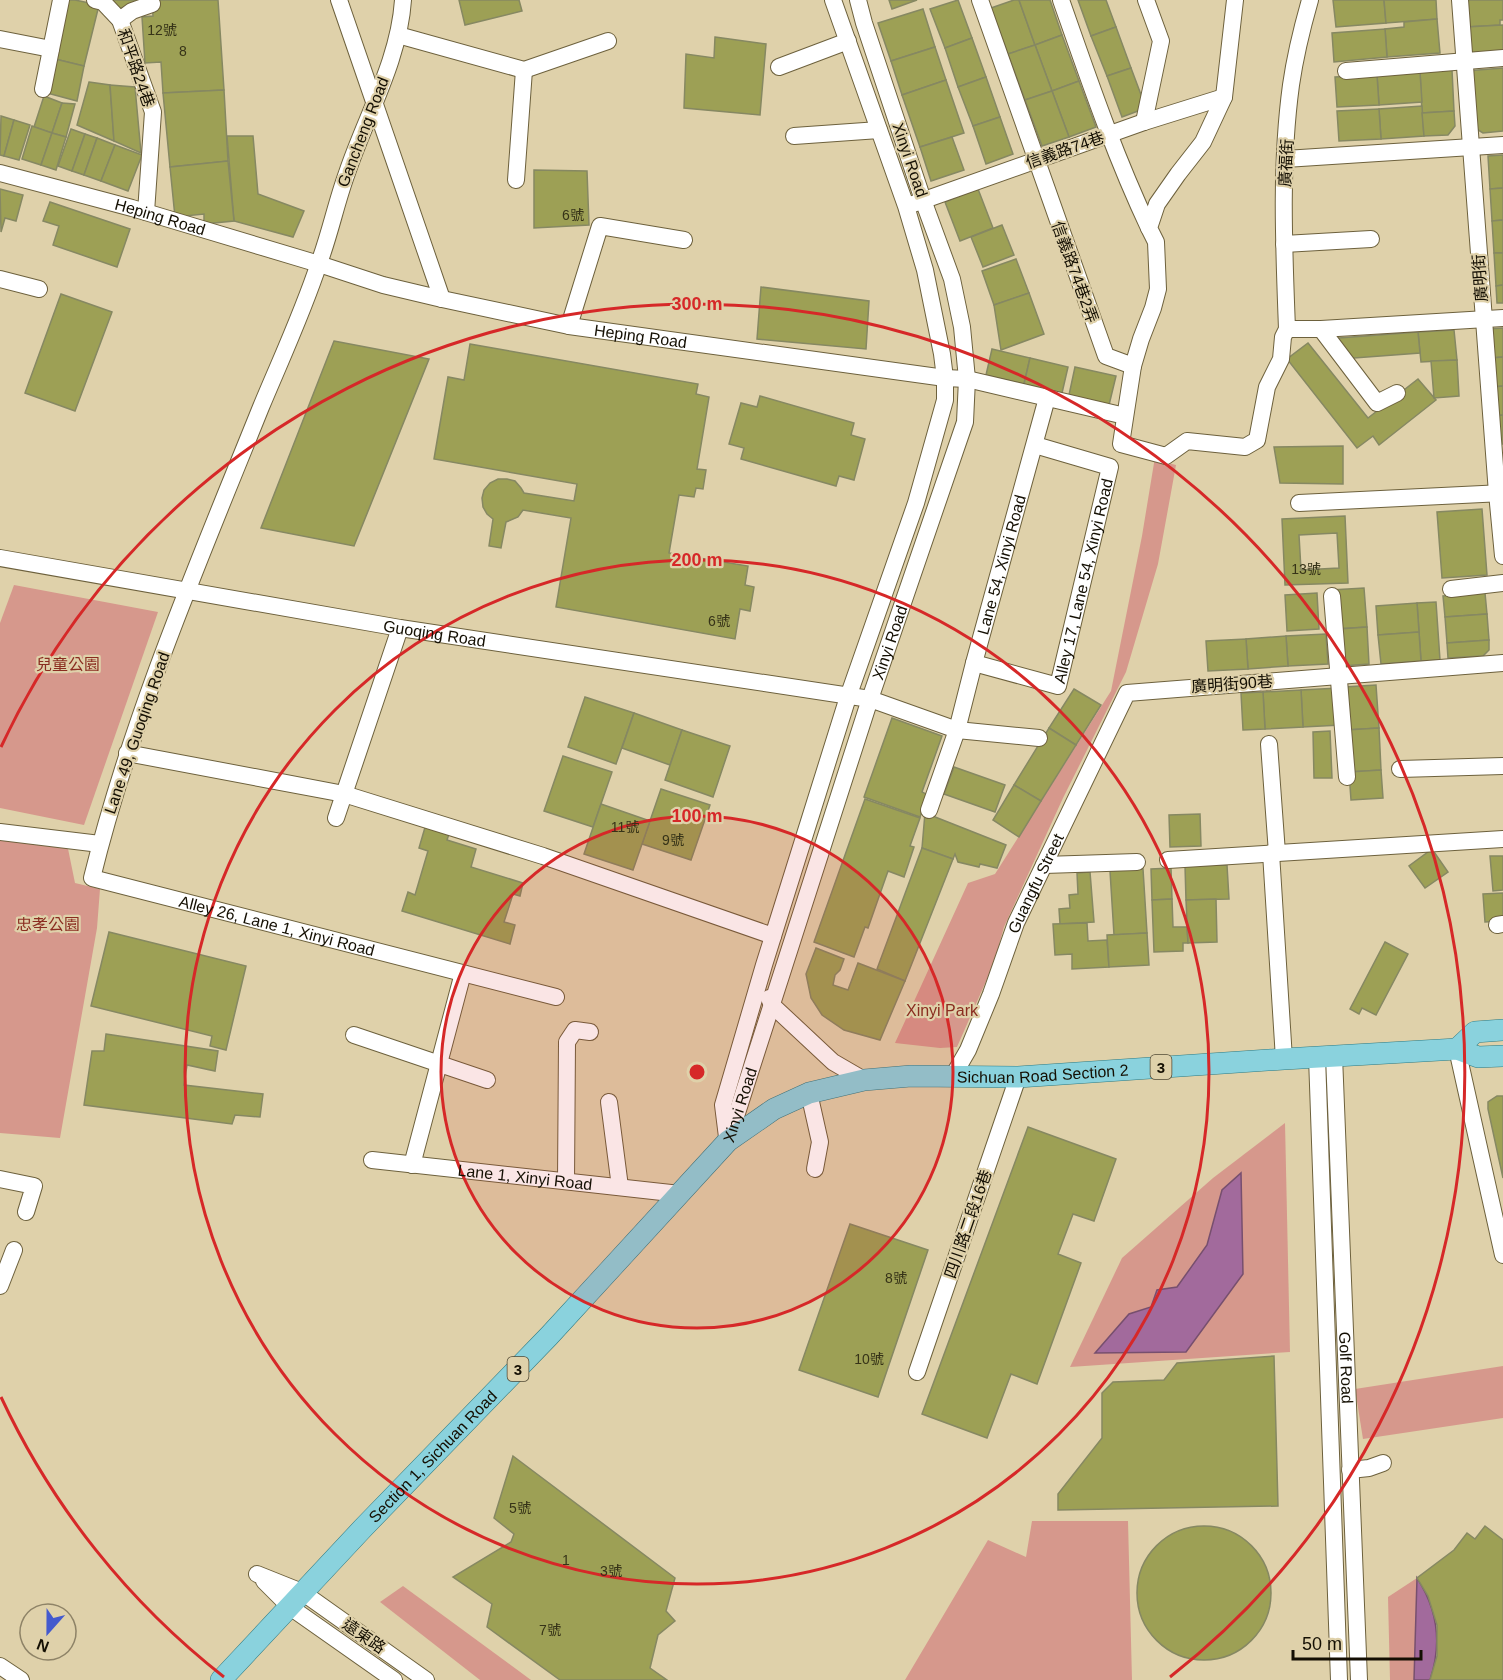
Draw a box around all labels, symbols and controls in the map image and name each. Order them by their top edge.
house number: 12號 [147,22,177,38]
street label: 和平路24巷 [115,27,157,109]
house number: 8 [179,43,187,59]
street label: Gancheng Road [334,75,392,189]
street label: Xinyi Road [889,121,931,199]
street label: 信義路74巷 [1024,129,1106,171]
street label: 廣福街 [1276,139,1296,187]
street label: Heping Road [113,195,207,238]
house number: 6號 [562,207,584,223]
street label: 信義路74巷2弄 [1049,219,1101,325]
street label: 廣明街 [1470,253,1490,303]
text: 300 m [671,294,723,314]
street label: Heping Road [593,321,688,351]
street label: Alley 17, Lane 54, Xinyi Road [1050,477,1115,685]
street label: Lane 54, Xinyi Road [974,493,1028,636]
text: 200 m [671,550,723,570]
house number: 13號 [1291,561,1321,577]
street label: Xinyi Road [869,603,910,682]
house number: 6號 [708,613,730,629]
street label: Guoqing Road [382,617,487,649]
street label: Lane 49, Guoqing Road [101,650,173,816]
park label: 兒童公園 [36,656,100,673]
street label: 廣明街90巷 [1191,673,1273,695]
text: 100 m [671,806,723,826]
house number: 11號 [611,819,639,835]
street label: Guangfu Street [1005,830,1067,935]
house number: 9號 [662,832,684,848]
street label: Alley 26, Lane 1, Xinyi Road [177,892,377,959]
park label: 忠孝公園 [16,916,80,933]
park label: Xinyi Park [906,1002,979,1019]
road number: 3 [1150,1055,1172,1079]
street label: Sichuan Road Section 2 [957,1061,1129,1086]
centre of rings [687,1062,707,1082]
street label: Xinyi Road [720,1065,760,1144]
street label: Lane 1, Xinyi Road [457,1161,593,1193]
street label: 四川路二段16巷 [941,1167,995,1281]
house number: 8號 [885,1270,907,1286]
street label: Golf Road [1337,1331,1356,1404]
house number: 10號 [854,1351,884,1367]
road number: 3 [508,1357,528,1381]
street label: Section 1, Sichuan Road [365,1387,500,1525]
house number: 5號 [509,1500,531,1516]
house number: 1 [562,1552,570,1568]
house number: 3號 [600,1563,622,1579]
north arrow [18,1602,78,1662]
street label: 遠東路 [339,1615,389,1657]
house number: 7號 [539,1622,561,1638]
scale bar [1293,1623,1420,1661]
text: 50 m [1302,1634,1342,1654]
text: N [34,1636,51,1656]

